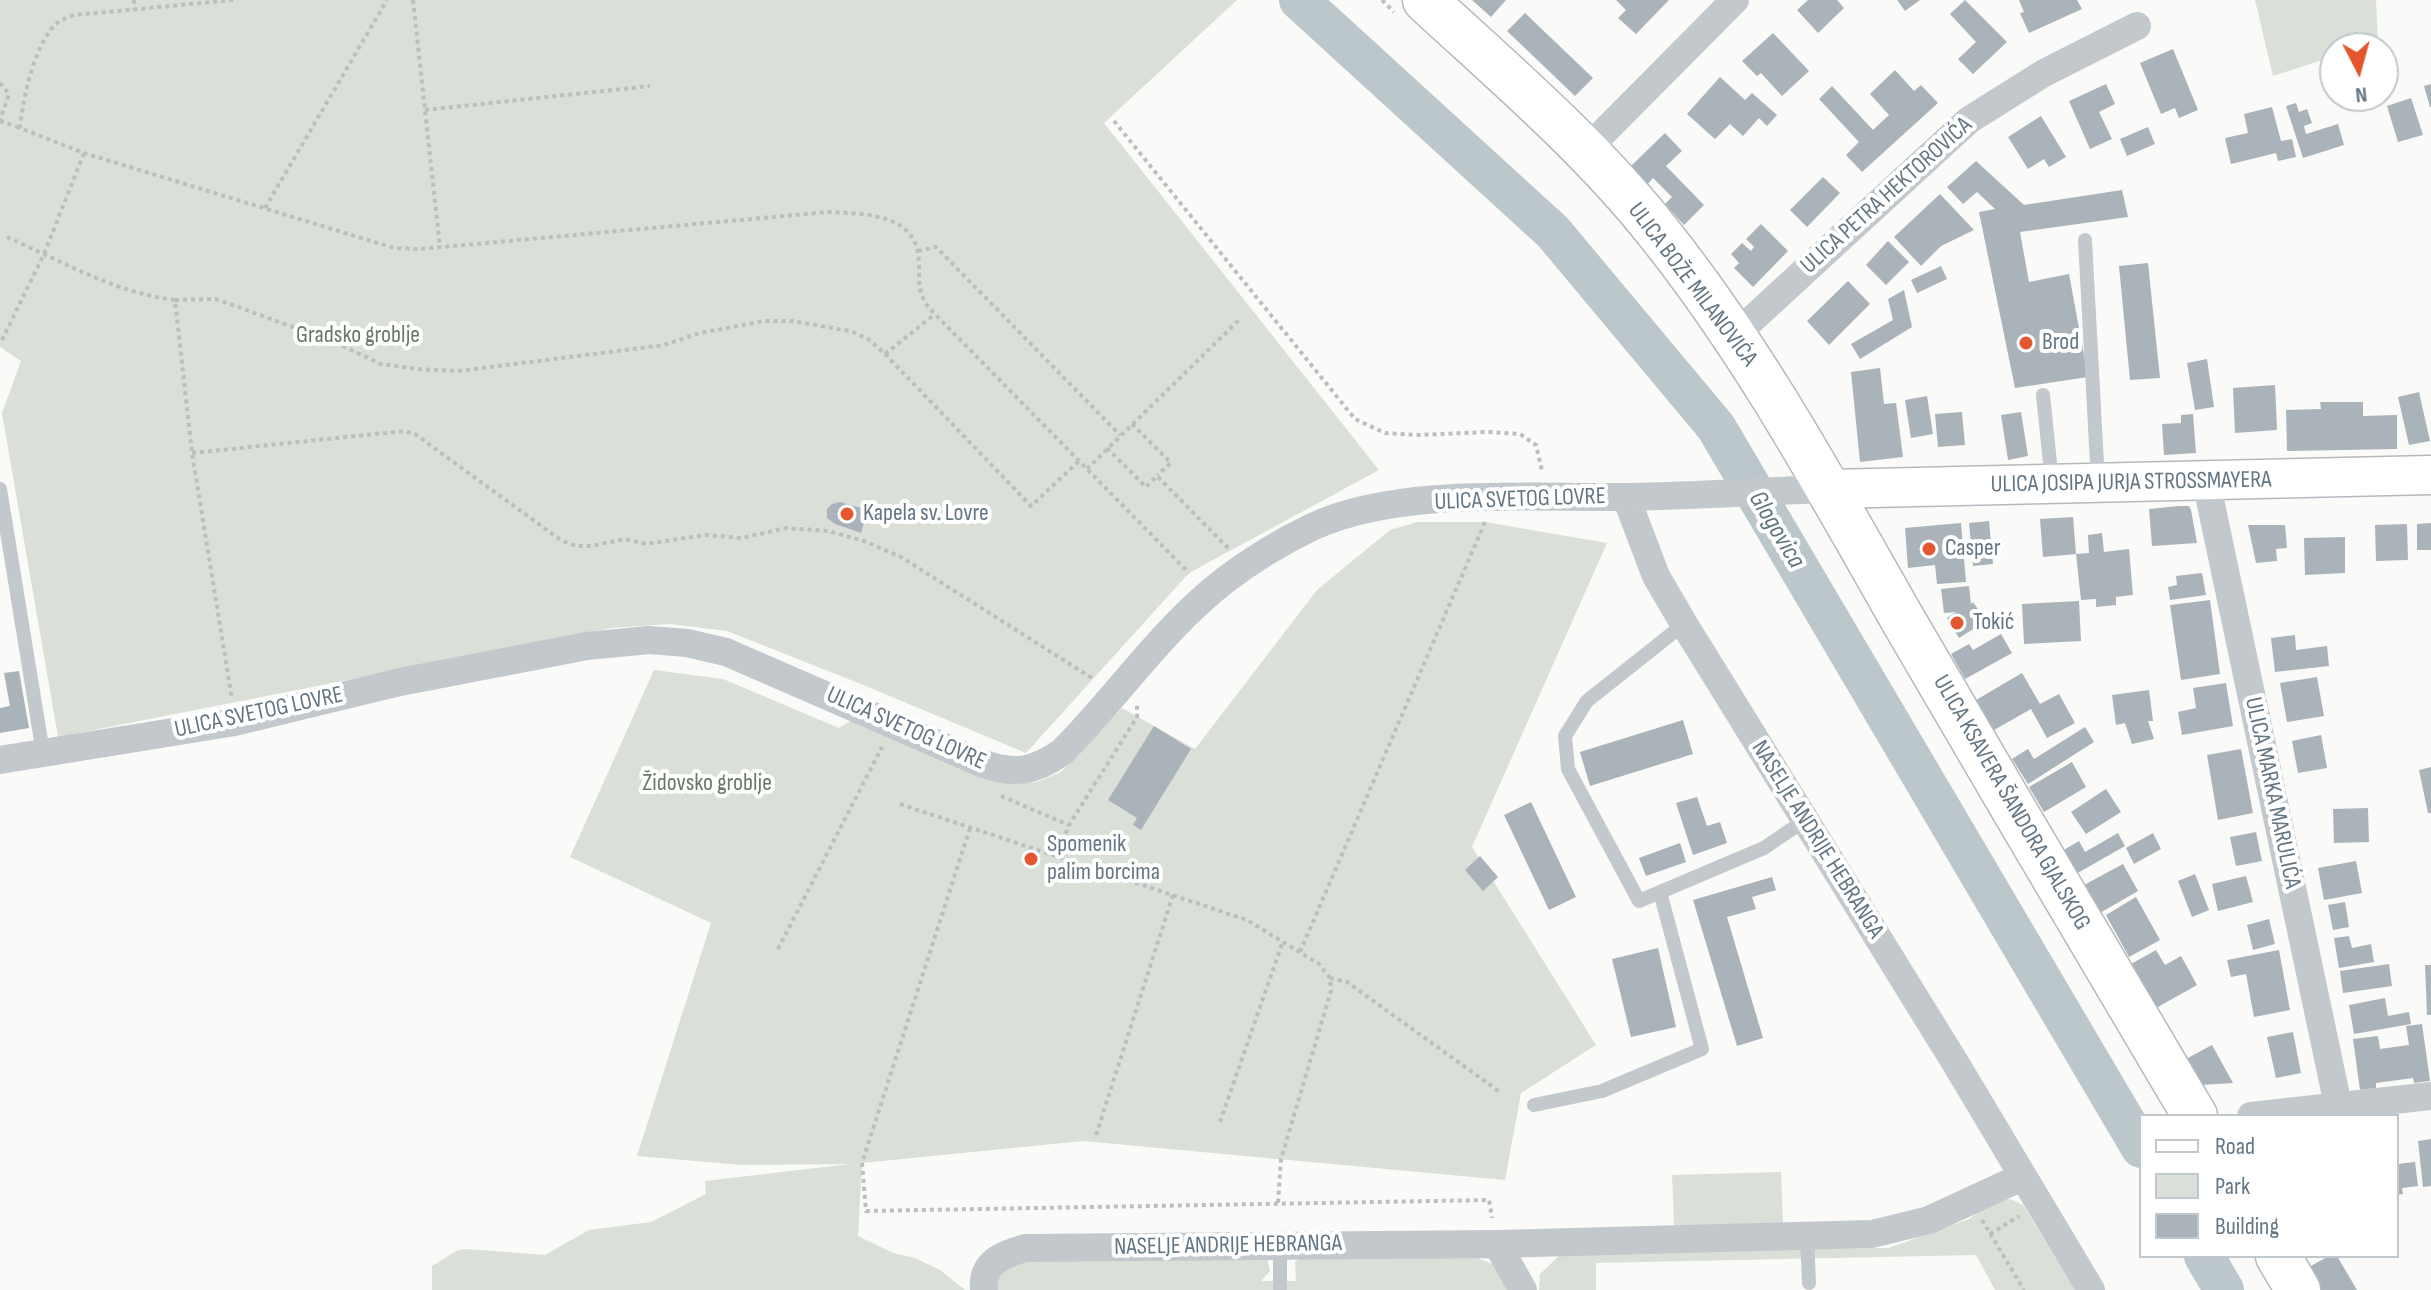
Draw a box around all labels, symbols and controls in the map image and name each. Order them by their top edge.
north arrow [2319,32,2399,112]
text: N [2354,80,2369,108]
street label: ULICA PETRA HEKTOROVIĆA [1795,112,1979,280]
street label: ULICA BOŽE MILANOVIĆA [1621,198,1763,372]
park label: Gradsko groblje [296,322,420,350]
place label: Brod [2042,329,2079,357]
marker: Brod [2017,334,2035,352]
street label: ULICA JOSIPA JURJA STROSSMAYERA [1990,466,2272,500]
street label: ULICA SVETOG LOVRE [1434,483,1606,517]
water label: Glogovica [1741,486,1811,574]
place label: Kapela sv. Lovre [863,500,989,528]
marker: Kapela sv. Lovre [838,505,856,523]
place label: Casper [1945,535,2001,563]
marker: Casper [1920,540,1938,558]
place label: Tokić [1973,609,2014,637]
marker: Tokić [1948,614,1966,632]
street label: ULICA KSAVERA ŠANDORA GJALSKOG [1926,670,2096,936]
street label: ULICA SVETOG LOVRE [172,681,346,745]
street label: ULICA SVETOG LOVRE [822,681,990,777]
street label: ULICA MARKA MARULIĆA [2238,695,2306,891]
street label: NASELJE ANDRIJE HEBRANGA [1744,736,1890,944]
park label: Židovsko groblje [642,770,772,798]
place label: Spomenik palim borcima [1047,831,1160,887]
marker: Spomenik palim borcima [1022,850,1040,868]
legend [2139,1114,2399,1258]
text: Road [2215,1132,2255,1161]
text: Park [2215,1172,2250,1201]
text: Building [2215,1212,2279,1241]
street label: NASELJE ANDRIJE HEBRANGA [1114,1230,1342,1262]

